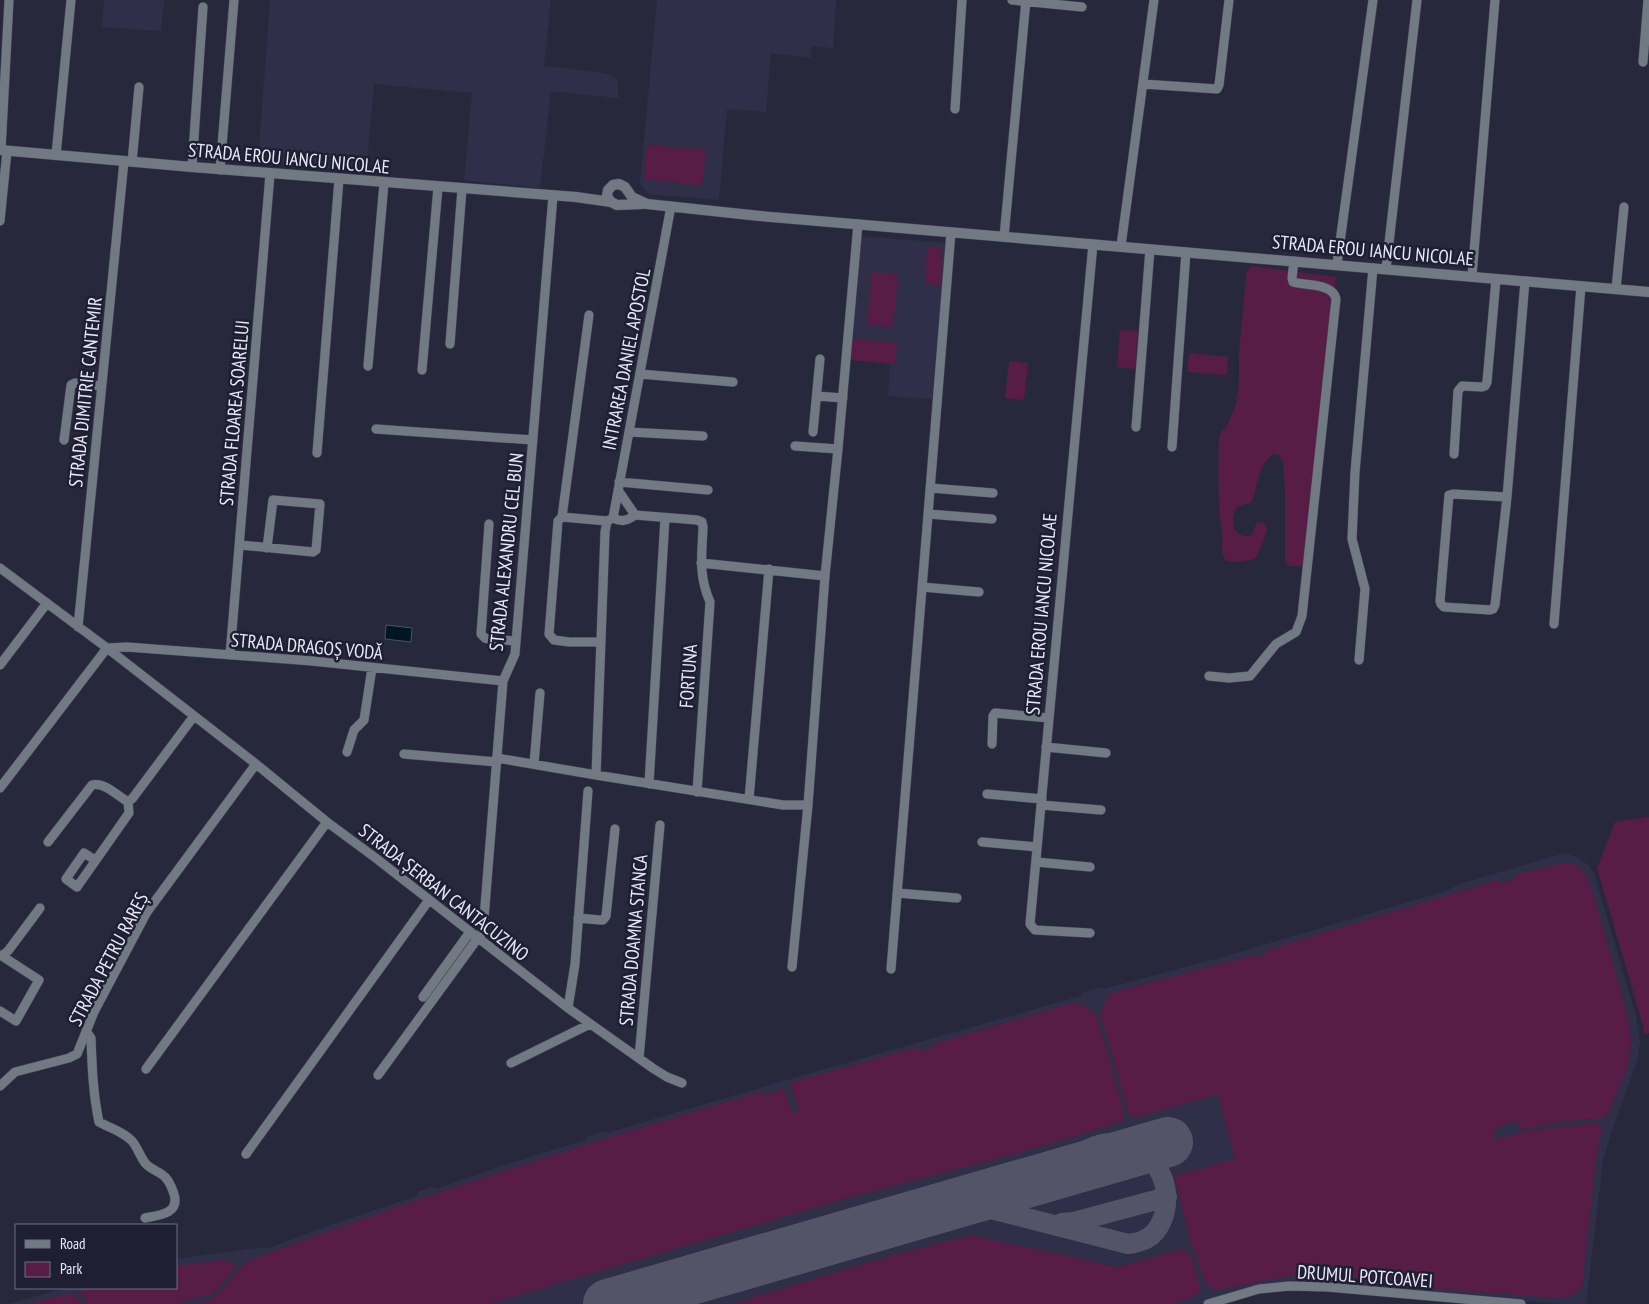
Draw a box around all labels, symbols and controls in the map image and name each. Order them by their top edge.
street label: STRADA EROU IANCU NICOLAE [187,137,391,179]
street label: STRADA EROU IANCU NICOLAE [1271,229,1475,271]
street label: INTRAREA DANIEL APOSTOL [597,266,655,452]
street label: STRADA DIMITRIE CANTEMIR [63,296,107,488]
street label: STRADA FLOAREA SOARELUI [214,319,254,507]
street label: STRADA ALEXANDRU CEL BUN [484,452,528,652]
street label: STRADA EROU IANCU NICOLAE [1020,512,1062,716]
street label: STRADA DRAGOȘ VODĂ [230,627,384,665]
street label: FORTUNA [674,643,702,709]
street label: STRADA ȘERBAN CANTACUZINO [354,818,534,966]
street label: STRADA DOAMNA STANCA [614,853,652,1027]
street label: STRADA PETRU RAREȘ [63,888,153,1030]
legend [15,1224,178,1289]
text: Road [60,1234,86,1253]
text: Park [60,1259,82,1278]
street label: DRUMUL POTCOAVEI [1296,1259,1434,1293]

